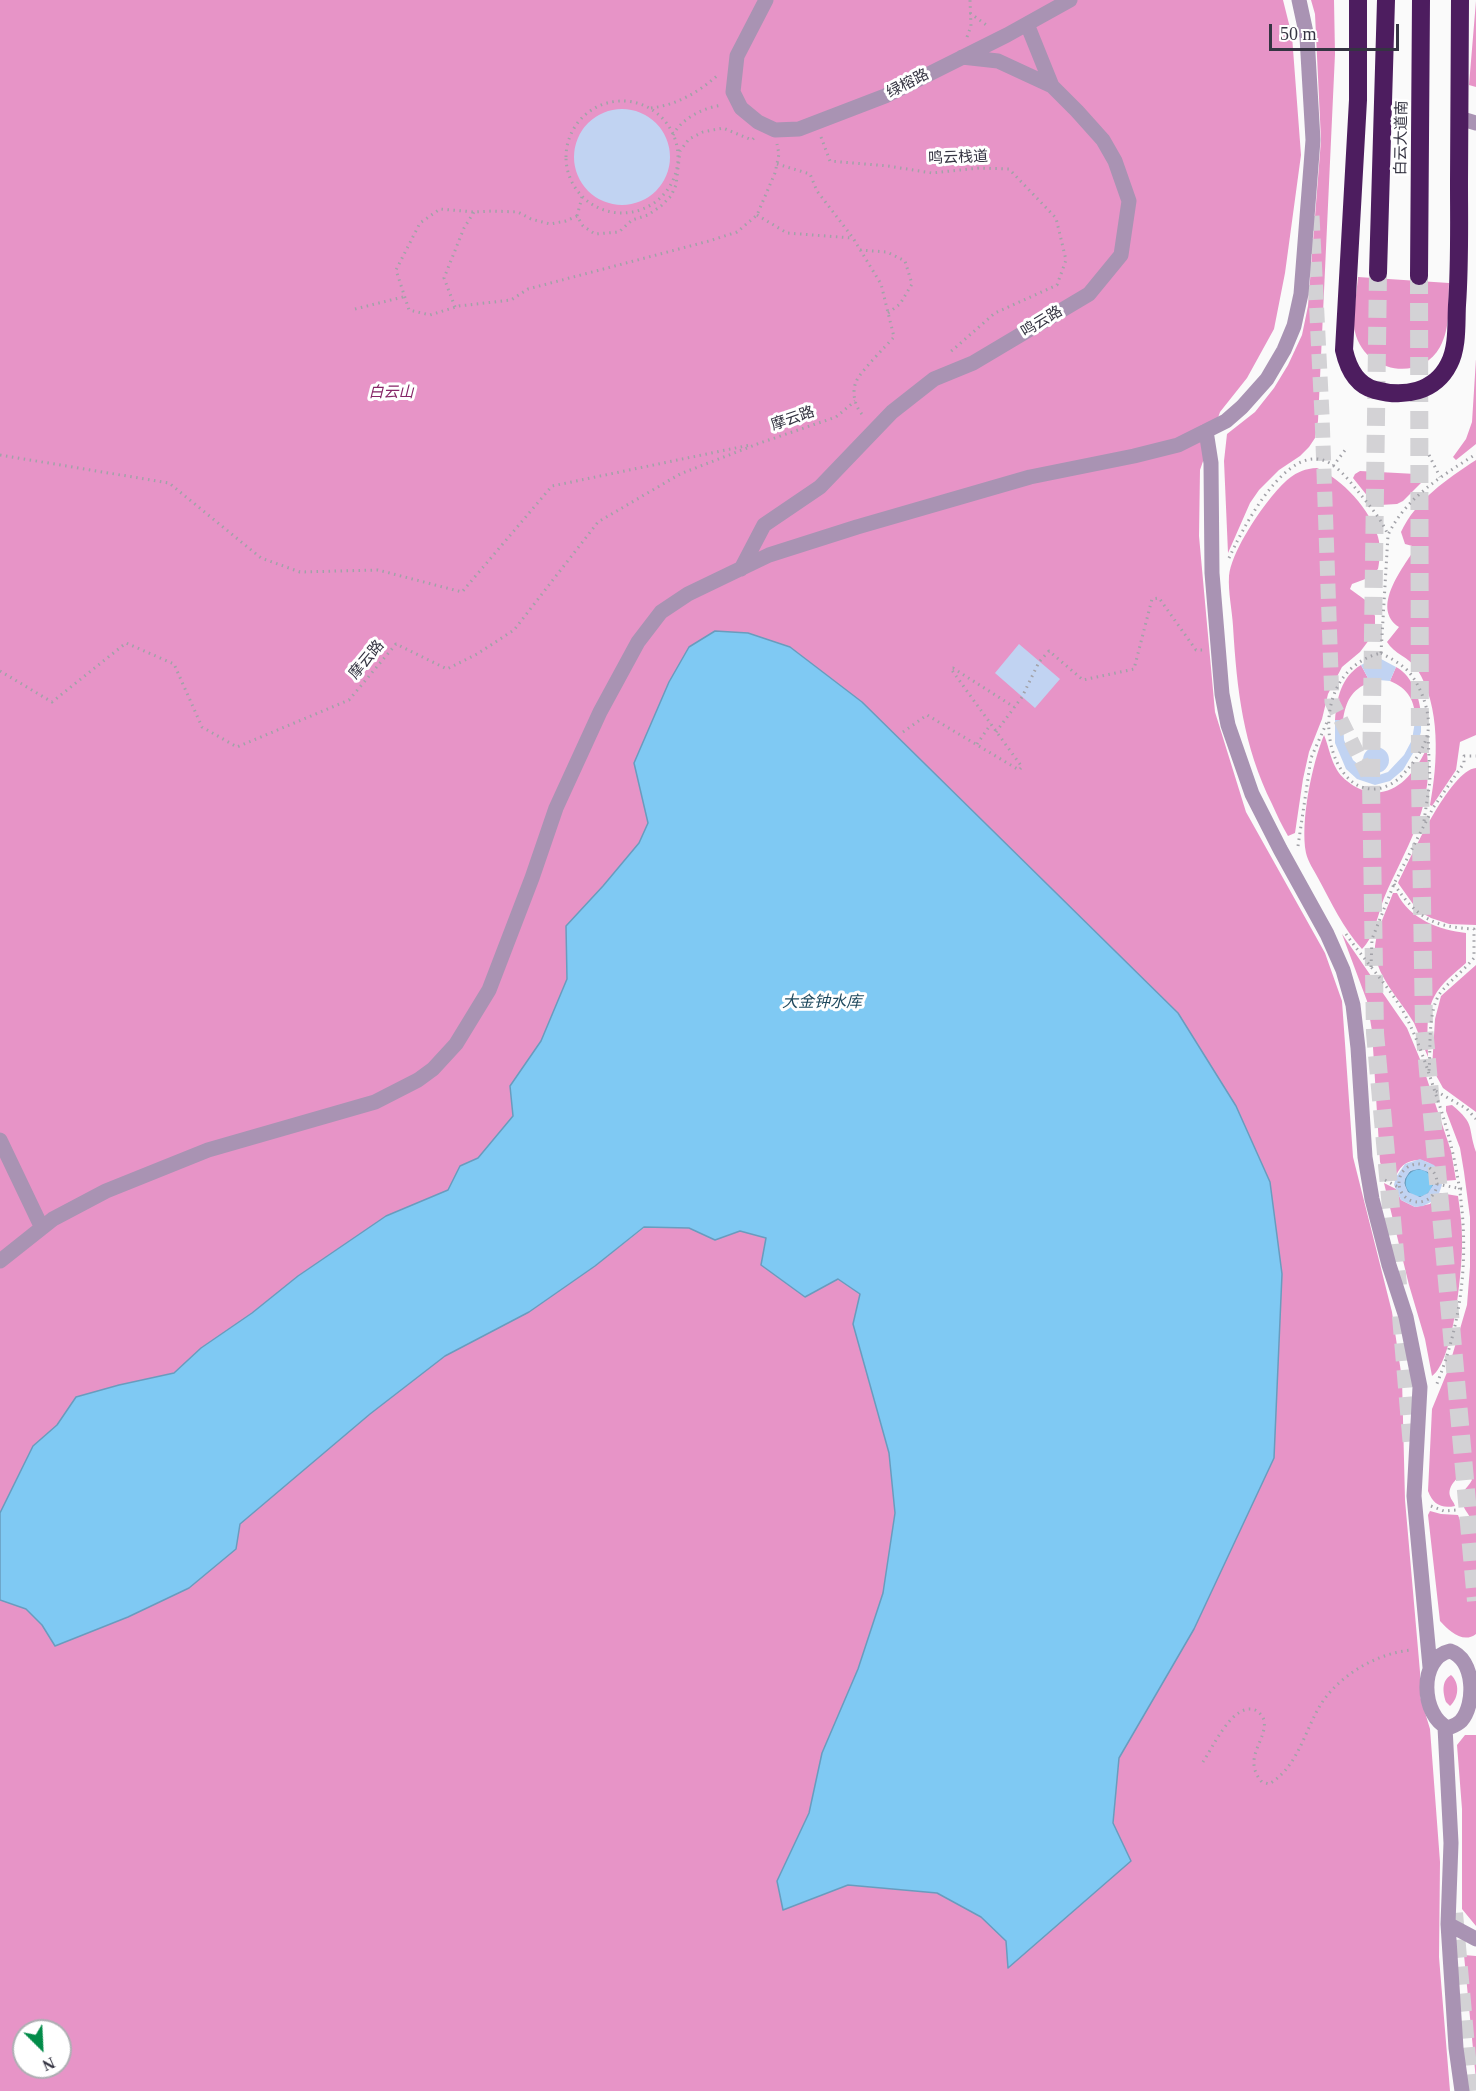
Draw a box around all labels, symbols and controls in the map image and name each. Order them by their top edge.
scale bar [1272,12,1402,50]
text: 50 m [1280,24,1317,44]
street label: 绿榕路 [884,66,932,102]
street label: 白云大道南 [1392,100,1412,176]
street label: 鸣云栈道 [928,148,988,168]
street label: 鸣云路 [1018,303,1066,341]
park label: 白云山 [369,384,413,402]
street label: 摩云路 [769,403,817,435]
street label: 摩云路 [346,637,388,683]
water label: 大金钟水库 [782,993,862,1013]
north arrow [12,2019,72,2079]
text: N [40,2054,57,2074]

